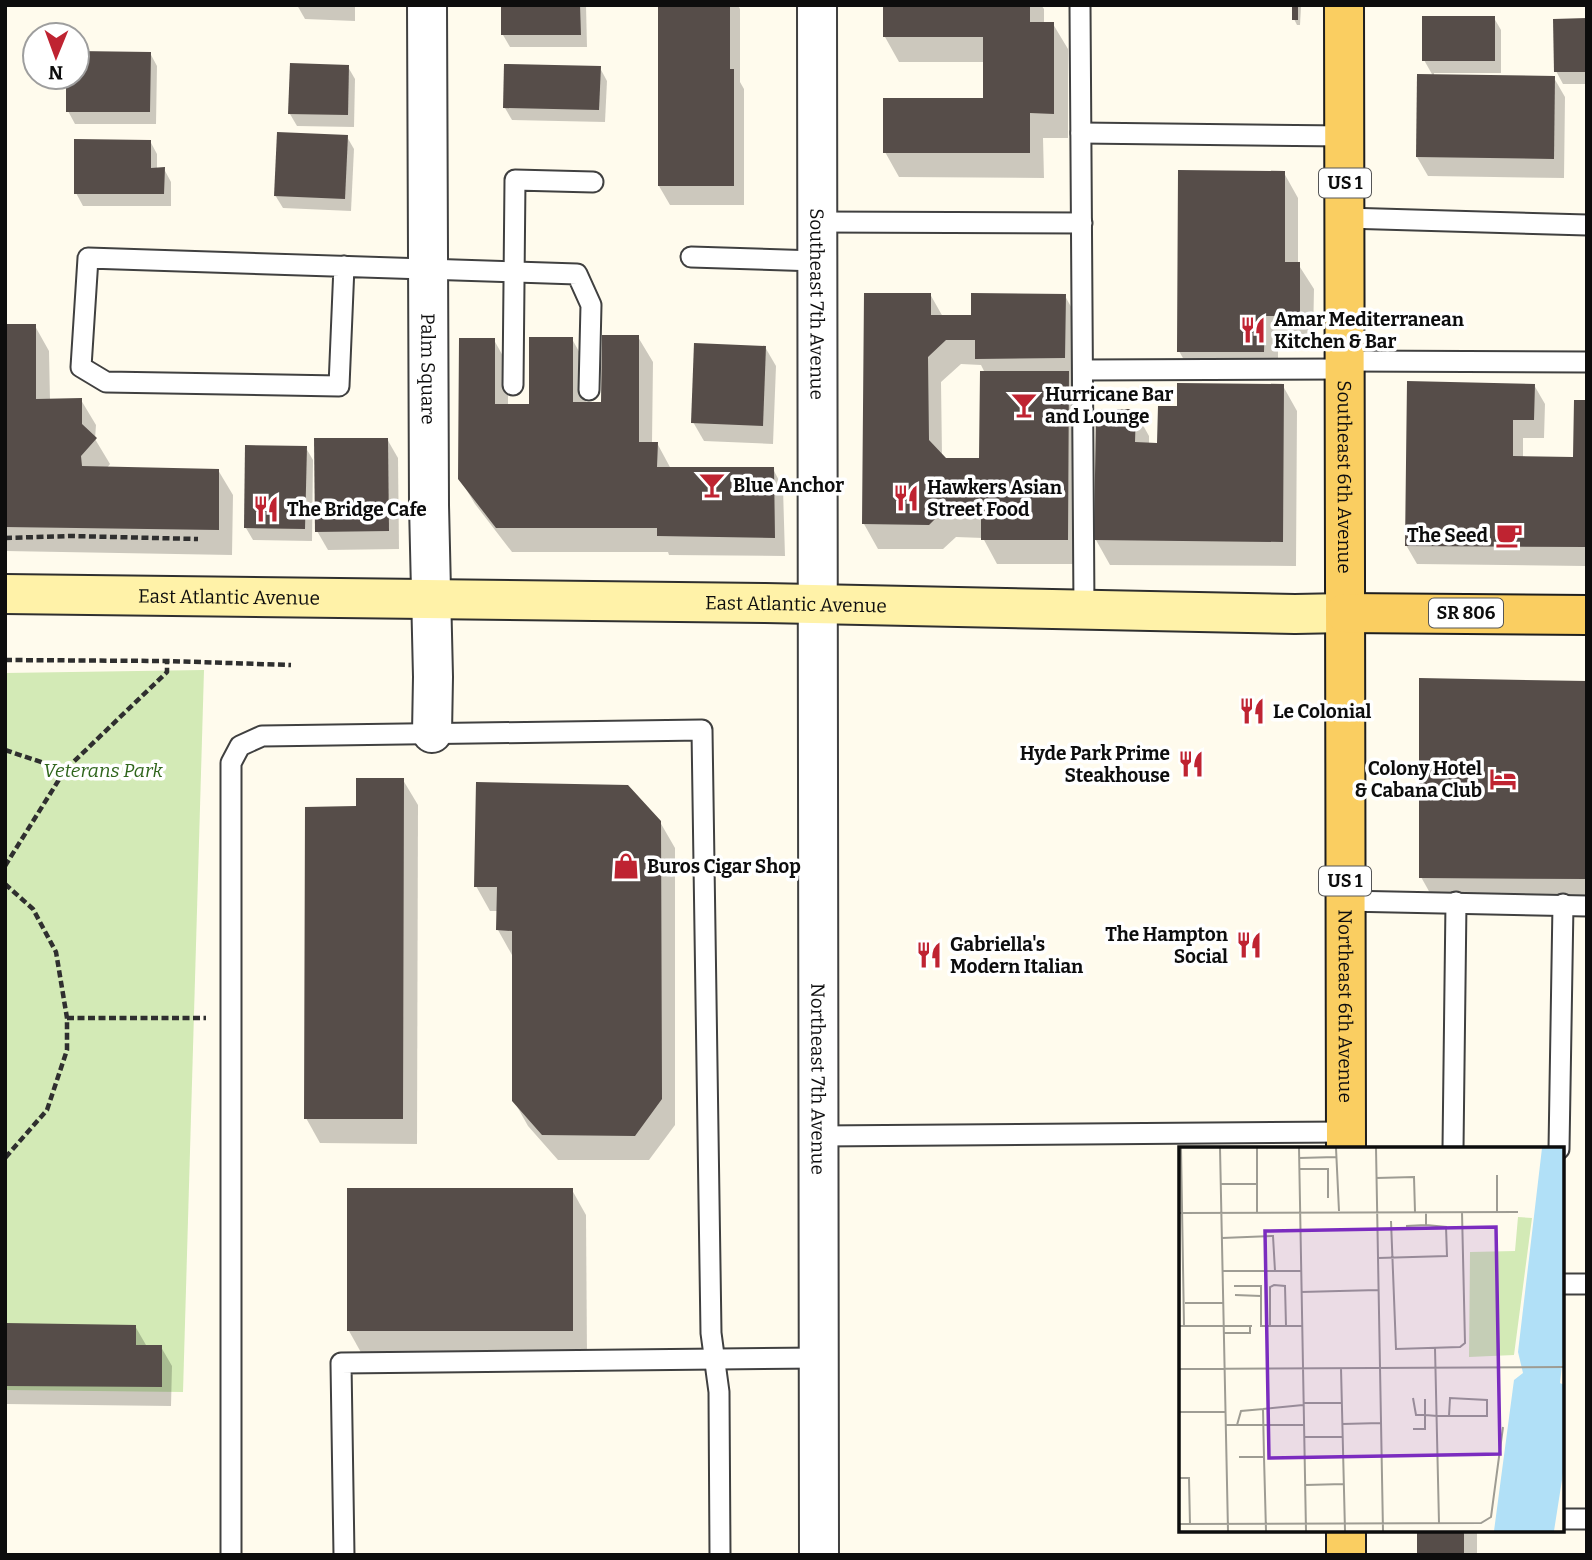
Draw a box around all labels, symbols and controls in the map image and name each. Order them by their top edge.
north arrow [21,21,91,91]
text: N [48,61,63,84]
road number: US 1 [1319,168,1371,198]
street label: Southeast 7th Avenue [805,208,829,400]
place label: Amar Mediterranean Kitchen & Bar [1274,308,1465,353]
street label: Palm Square [416,313,440,425]
restaurant icon: Amar Mediterranean Kitchen & Bar [1238,315,1268,345]
street label: Southeast 6th Avenue [1333,380,1356,574]
place label: Hurricane Bar and Lounge [1045,383,1174,428]
bar icon: Hurricane Bar and Lounge [1009,390,1039,420]
bar icon: Blue Anchor [697,470,727,500]
place label: Blue Anchor [733,474,844,497]
place label: Hawkers Asian Street Food [927,476,1063,521]
restaurant icon: Hawkers Asian Street Food [891,483,921,513]
restaurant icon: The Bridge Cafe [251,494,281,524]
place label: The Bridge Cafe [287,498,427,521]
cafe icon: The Seed [1494,520,1524,550]
place label: The Seed [1407,524,1489,547]
street label: East Atlantic Avenue [138,585,320,610]
street label: East Atlantic Avenue [705,591,887,618]
road number: SR 806 [1429,598,1503,628]
restaurant icon: Le Colonial [1237,696,1267,726]
place label: Le Colonial [1273,700,1372,723]
place label: Hyde Park Prime Steakhouse [1020,742,1170,787]
restaurant icon: Hyde Park Prime Steakhouse [1176,749,1206,779]
place label: Colony Hotel & Cabana Club [1355,757,1482,802]
park label: Veterans Park [43,759,163,782]
hotel icon: Colony Hotel & Cabana Club [1488,764,1518,794]
shop icon: Buros Cigar Shop [611,851,641,881]
place label: Buros Cigar Shop [647,855,801,878]
road number: US 1 [1319,866,1371,896]
street label: Northeast 6th Avenue [1334,909,1357,1103]
place label: The Hampton Social [1105,923,1229,968]
restaurant icon: The Hampton Social [1234,930,1264,960]
place label: Gabriella's Modern Italian [950,933,1084,978]
restaurant icon: Gabriella's Modern Italian [914,940,944,970]
street label: Northeast 7th Avenue [806,983,830,1175]
inset map [1179,1147,1564,1532]

